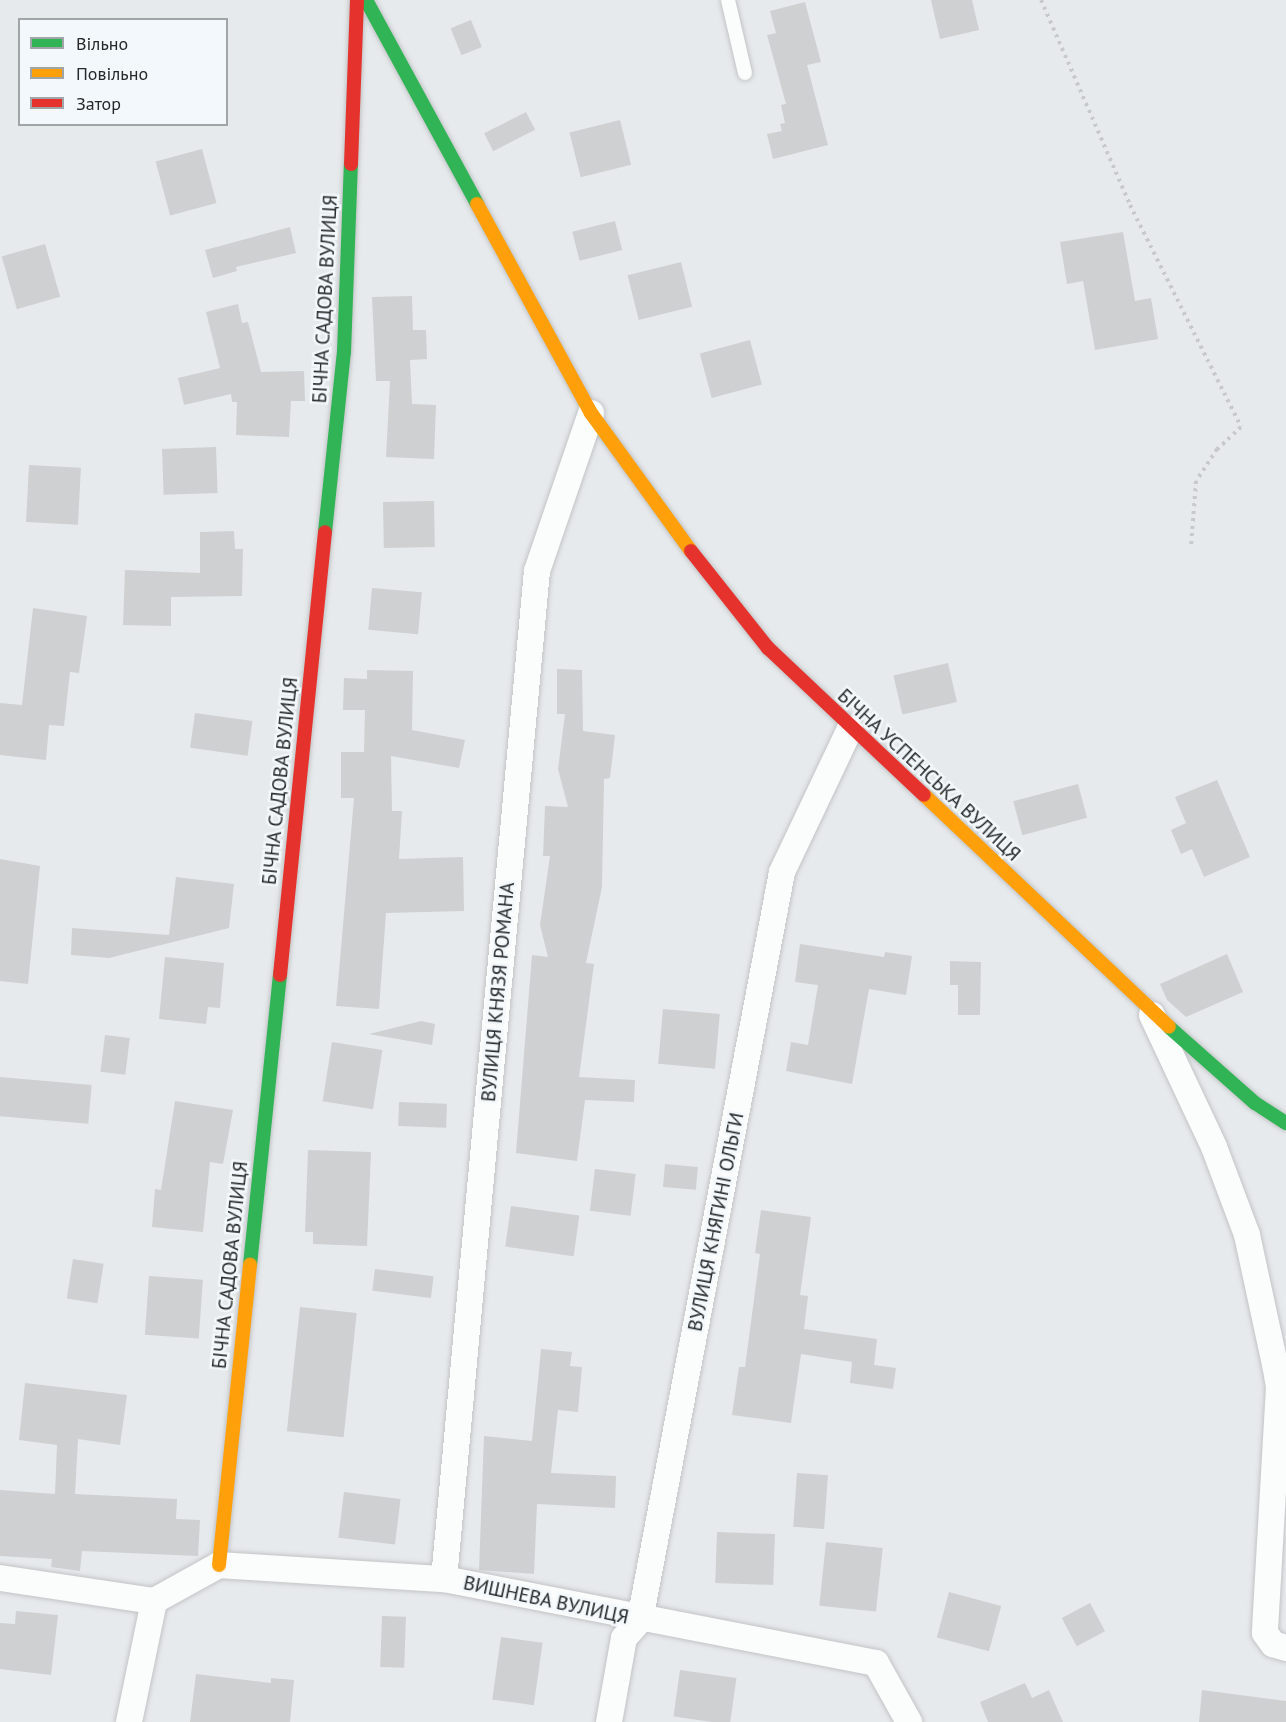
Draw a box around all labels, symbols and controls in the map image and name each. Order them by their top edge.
legend [18,18,228,126]
text: Вільно [76,32,128,55]
text: Повільно [76,62,148,85]
text: Затор [76,92,121,115]
street label: БІЧНА САДОВА ВУЛИЦЯ [308,193,342,405]
street label: БІЧНА САДОВА ВУЛИЦЯ [257,675,303,887]
street label: БІЧНА УСПЕНСЬКА ВУЛИЦЯ [832,683,1026,867]
street label: ВУЛИЦЯ КНЯЗЯ РОМАНА [476,881,520,1103]
street label: ВУЛИЦЯ КНЯГИНІ ОЛЬГИ [683,1111,749,1333]
street label: БІЧНА САДОВА ВУЛИЦЯ [207,1159,253,1371]
street label: ВИШНЕВА ВУЛИЦЯ [461,1571,631,1629]

